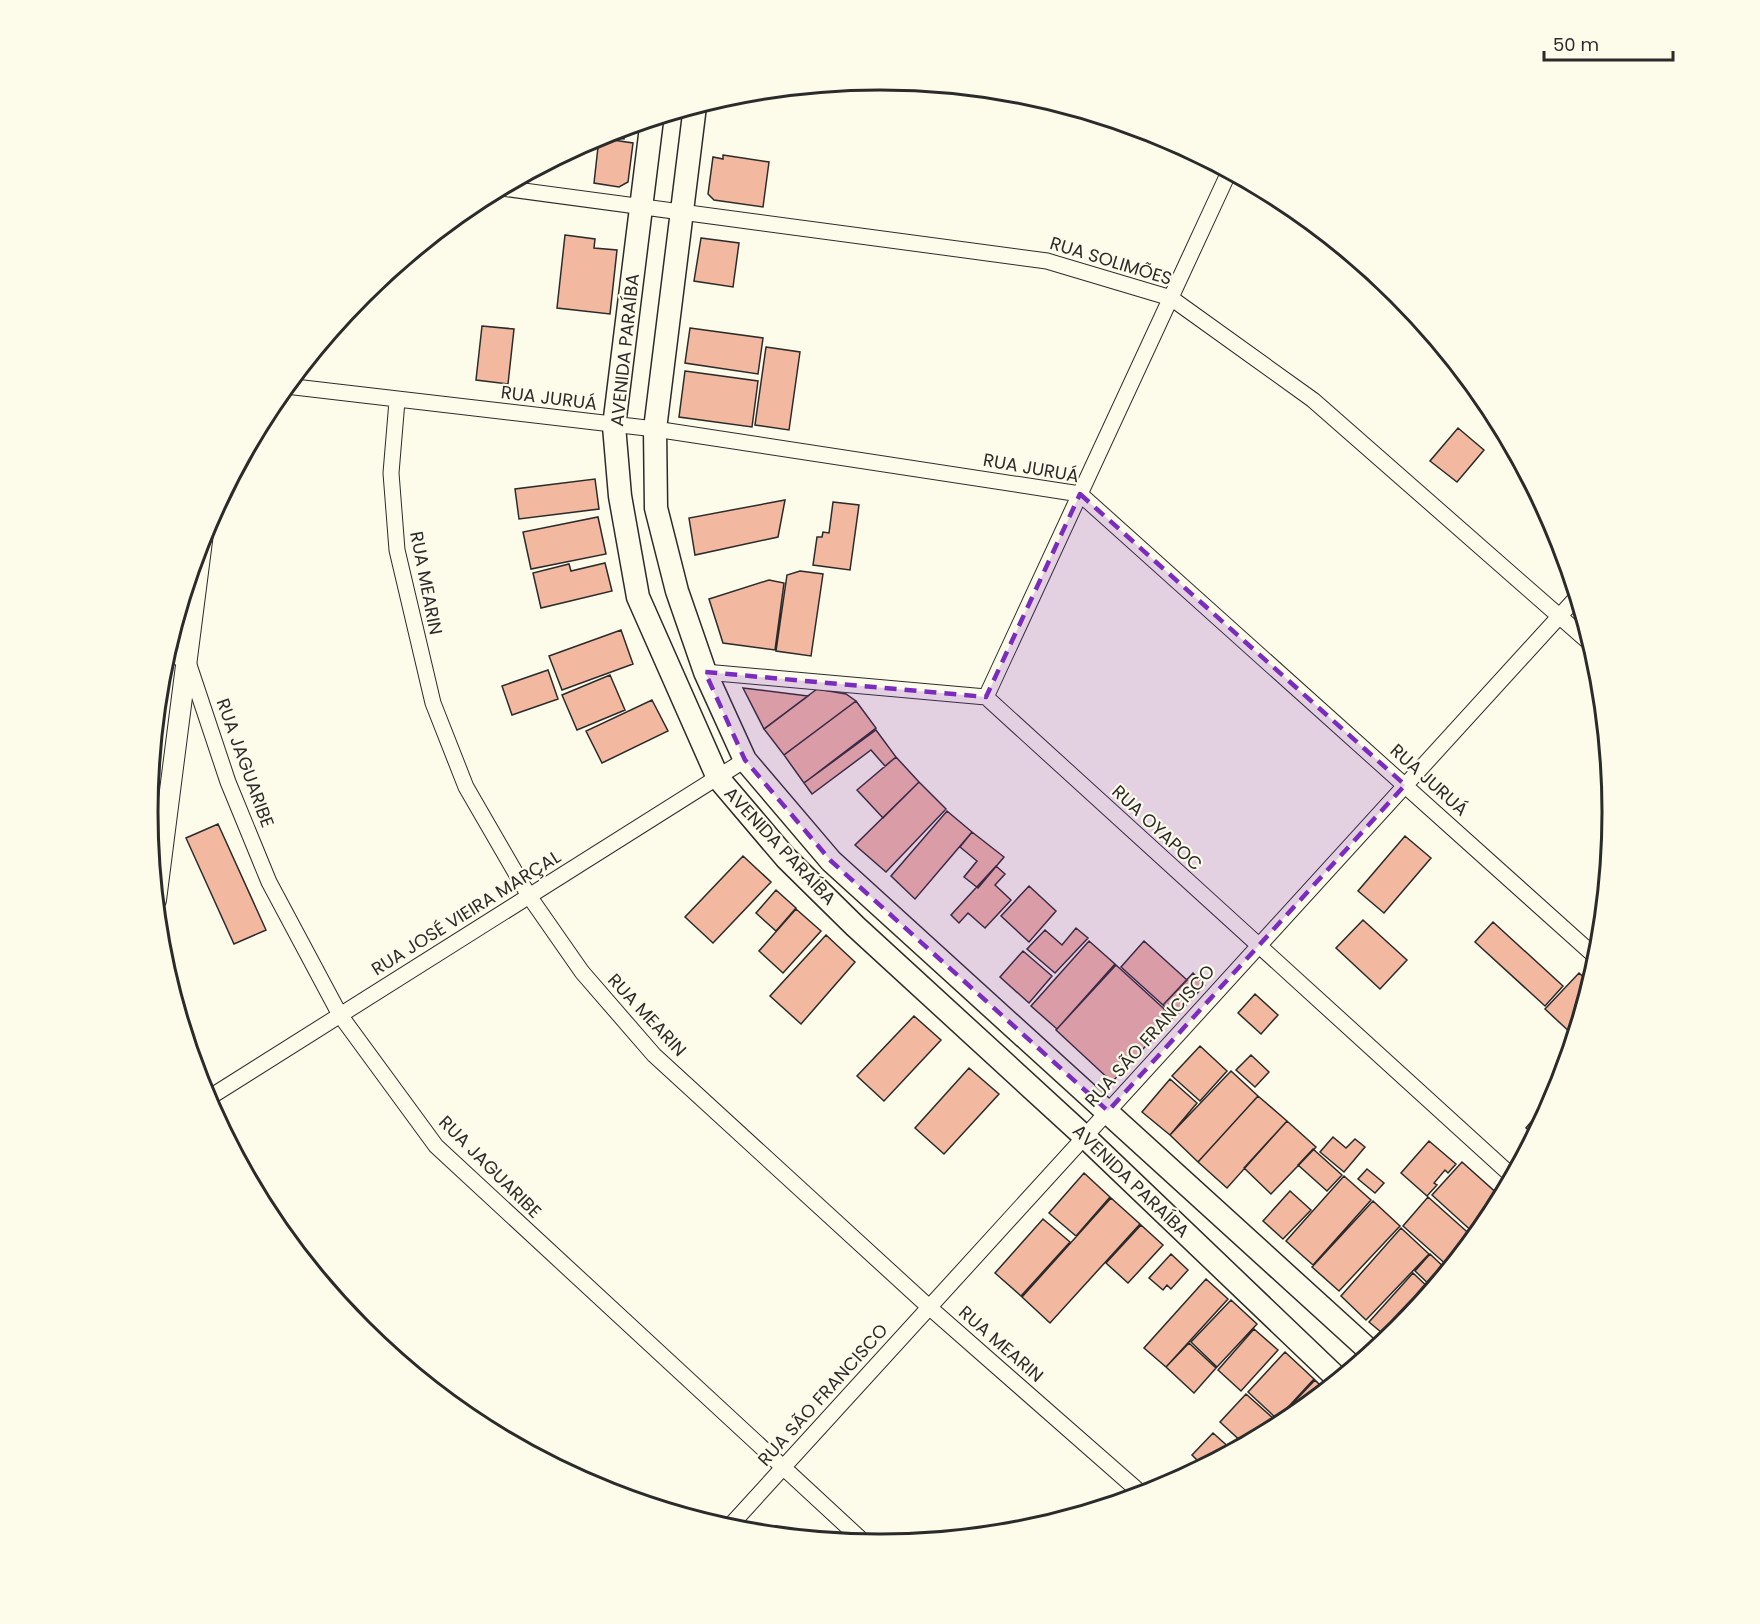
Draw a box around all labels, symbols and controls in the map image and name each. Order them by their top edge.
scale bar [1544,24,1673,62]
text: 50 m [1553,32,1599,57]
street label: RUA SOLIMÕES [1047,230,1175,291]
street label: AVENIDA PARAÍBA [604,272,645,428]
street label: RUA JURUÁ [499,379,599,416]
street label: RUA JURUÁ [981,447,1081,488]
street label: RUA MEARIN [404,529,449,637]
street label: RUA JAGUARIBE [211,695,280,831]
street label: RUA JURUÁ [1385,738,1474,821]
street label: RUA OYAPOC [1107,779,1208,876]
street label: AVENIDA PARAÍBA [719,781,842,910]
street label: RUA JOSÉ VIEIRA MARÇAL [366,844,565,981]
street label: RUA SÃO FRANCISCO [1079,959,1220,1112]
street label: RUA MEARIN [602,968,692,1062]
street label: RUA JAGUARIBE [434,1110,547,1223]
street label: AVENIDA PARAÍBA [1067,1118,1195,1243]
street label: RUA MEARIN [954,1300,1049,1387]
street label: RUA SÃO FRANCISCO [752,1318,893,1471]

